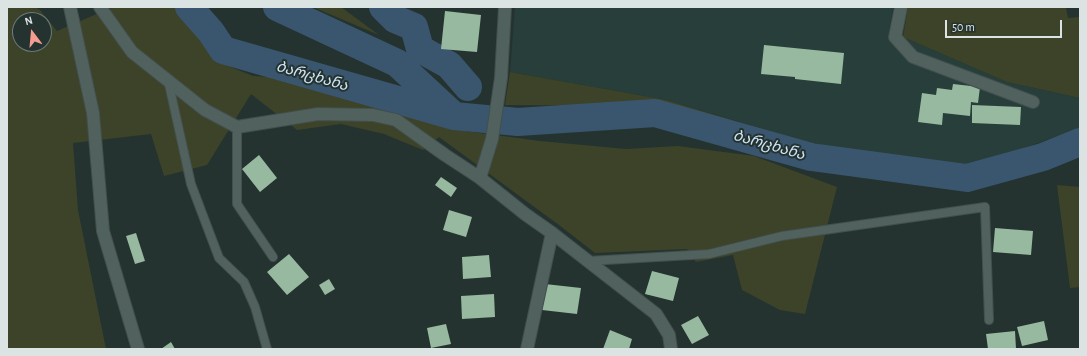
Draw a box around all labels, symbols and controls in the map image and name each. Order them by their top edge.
north arrow [12,12,52,52]
scale bar [947,12,1064,38]
text: N [24,15,34,27]
text: 50 m [952,21,975,33]
water label: ბარცხანა [274,57,350,95]
water label: ბარცხანა [731,126,807,164]

